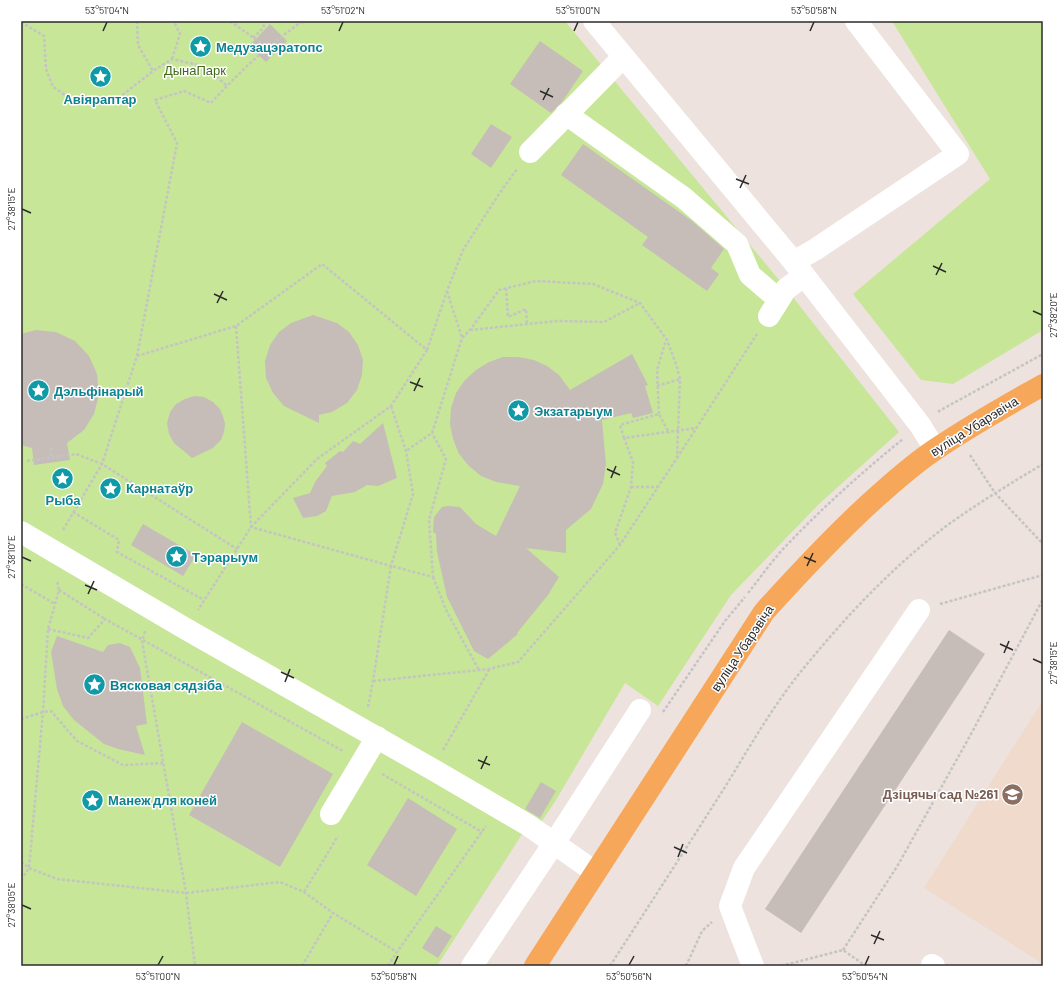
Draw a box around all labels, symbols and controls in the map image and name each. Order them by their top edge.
text: 53°51'04"N [85,4,129,16]
text: 53°51'02"N [321,4,365,16]
text: 53°51'00"N [556,4,600,16]
text: 53°50'58"N [791,4,837,16]
place icon: Медузацэратопс [187,34,213,60]
place label: Медузацэратопс [216,39,323,55]
park label: ДынаПарк [164,62,226,78]
place icon: Авіяраптар [87,64,113,90]
place label: Авіяраптар [63,91,137,107]
text: 27°38'15"E [5,188,17,230]
text: 27°38'20"E [1047,292,1059,338]
place icon: Дэльфінарый [26,378,52,404]
place label: Дэльфінарый [54,383,143,399]
street label: вуліца Убарэвіча [927,392,1022,459]
place icon: Экзатарыум [506,398,532,424]
place label: Экзатарыум [534,403,613,419]
place icon: Рыба [50,465,76,491]
place icon: Карнатаўр [98,475,124,501]
place label: Карнатаўр [126,480,193,496]
place label: Рыба [45,492,81,508]
text: 27°38'10"E [5,535,17,579]
place icon: Тэрарыум [164,544,190,570]
place label: Тэрарыум [192,549,258,565]
street label: вуліца Убарэвіча [707,601,777,694]
text: 27°38'15"E [1047,642,1059,684]
place icon: Вясковая сядзіба [81,672,107,698]
place label: Вясковая сядзіба [110,677,223,693]
school or university icon: Дзіцячы сад №261 [1000,781,1026,807]
place label: Дзіцячы сад №261 [883,786,998,802]
place icon: Манеж для коней [80,787,106,813]
place label: Манеж для коней [108,792,217,808]
text: 27°38'05"E [5,882,17,928]
text: 53°51'00"N [136,970,180,982]
text: 53°50'58"N [371,970,417,982]
text: 53°50'56"N [606,970,652,982]
text: 53°50'54"N [842,970,888,982]

